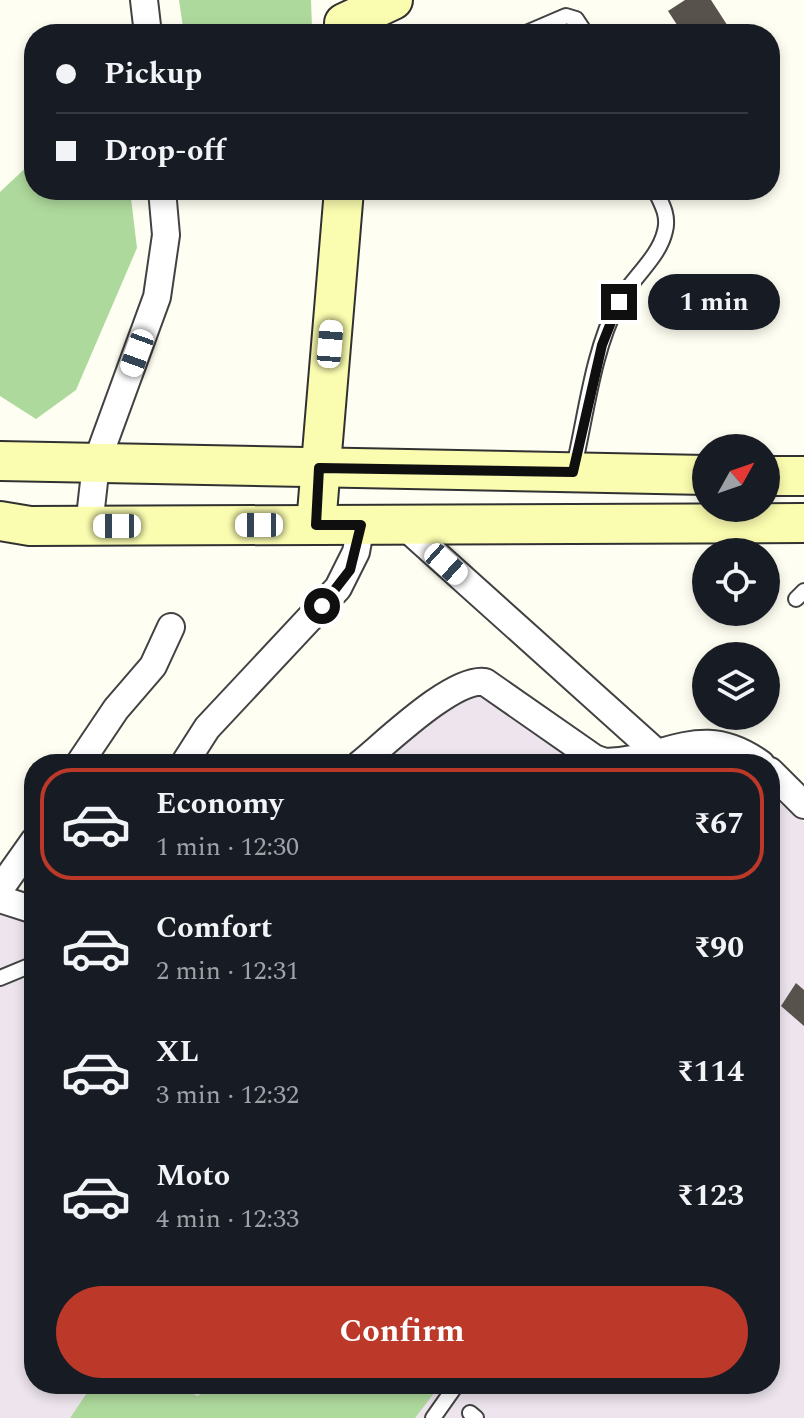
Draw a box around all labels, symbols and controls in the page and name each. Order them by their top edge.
text: Pickup [104,51,202,97]
text: Drop-off [104,128,225,174]
callout: 1 min [647,274,779,330]
text: 1 min [679,282,749,322]
route end [601,284,637,320]
car [316,319,344,369]
car [118,326,156,380]
north arrow [692,434,780,522]
map controls [692,434,780,730]
car [235,513,283,537]
car [93,514,141,538]
button: locate [692,538,780,626]
car [420,539,472,589]
route start [304,588,340,624]
button: layers [692,642,780,730]
text: Economy [156,781,283,827]
icon: car [60,788,132,860]
text: ₹67 [694,801,744,847]
text: 1 min · 12:30 [156,827,299,867]
text: Comfort [156,905,272,951]
icon: car [60,912,132,984]
text: ₹90 [694,925,744,971]
text: 2 min · 12:31 [156,951,299,991]
text: XL [156,1029,199,1075]
icon: car [60,1036,132,1108]
text: ₹114 [677,1049,744,1095]
text: 3 min · 12:32 [156,1075,299,1115]
text: Moto [156,1153,230,1199]
icon: car [60,1160,132,1232]
text: ₹123 [677,1173,744,1219]
text: 4 min · 12:33 [156,1199,299,1239]
button: Confirm [56,1286,748,1378]

